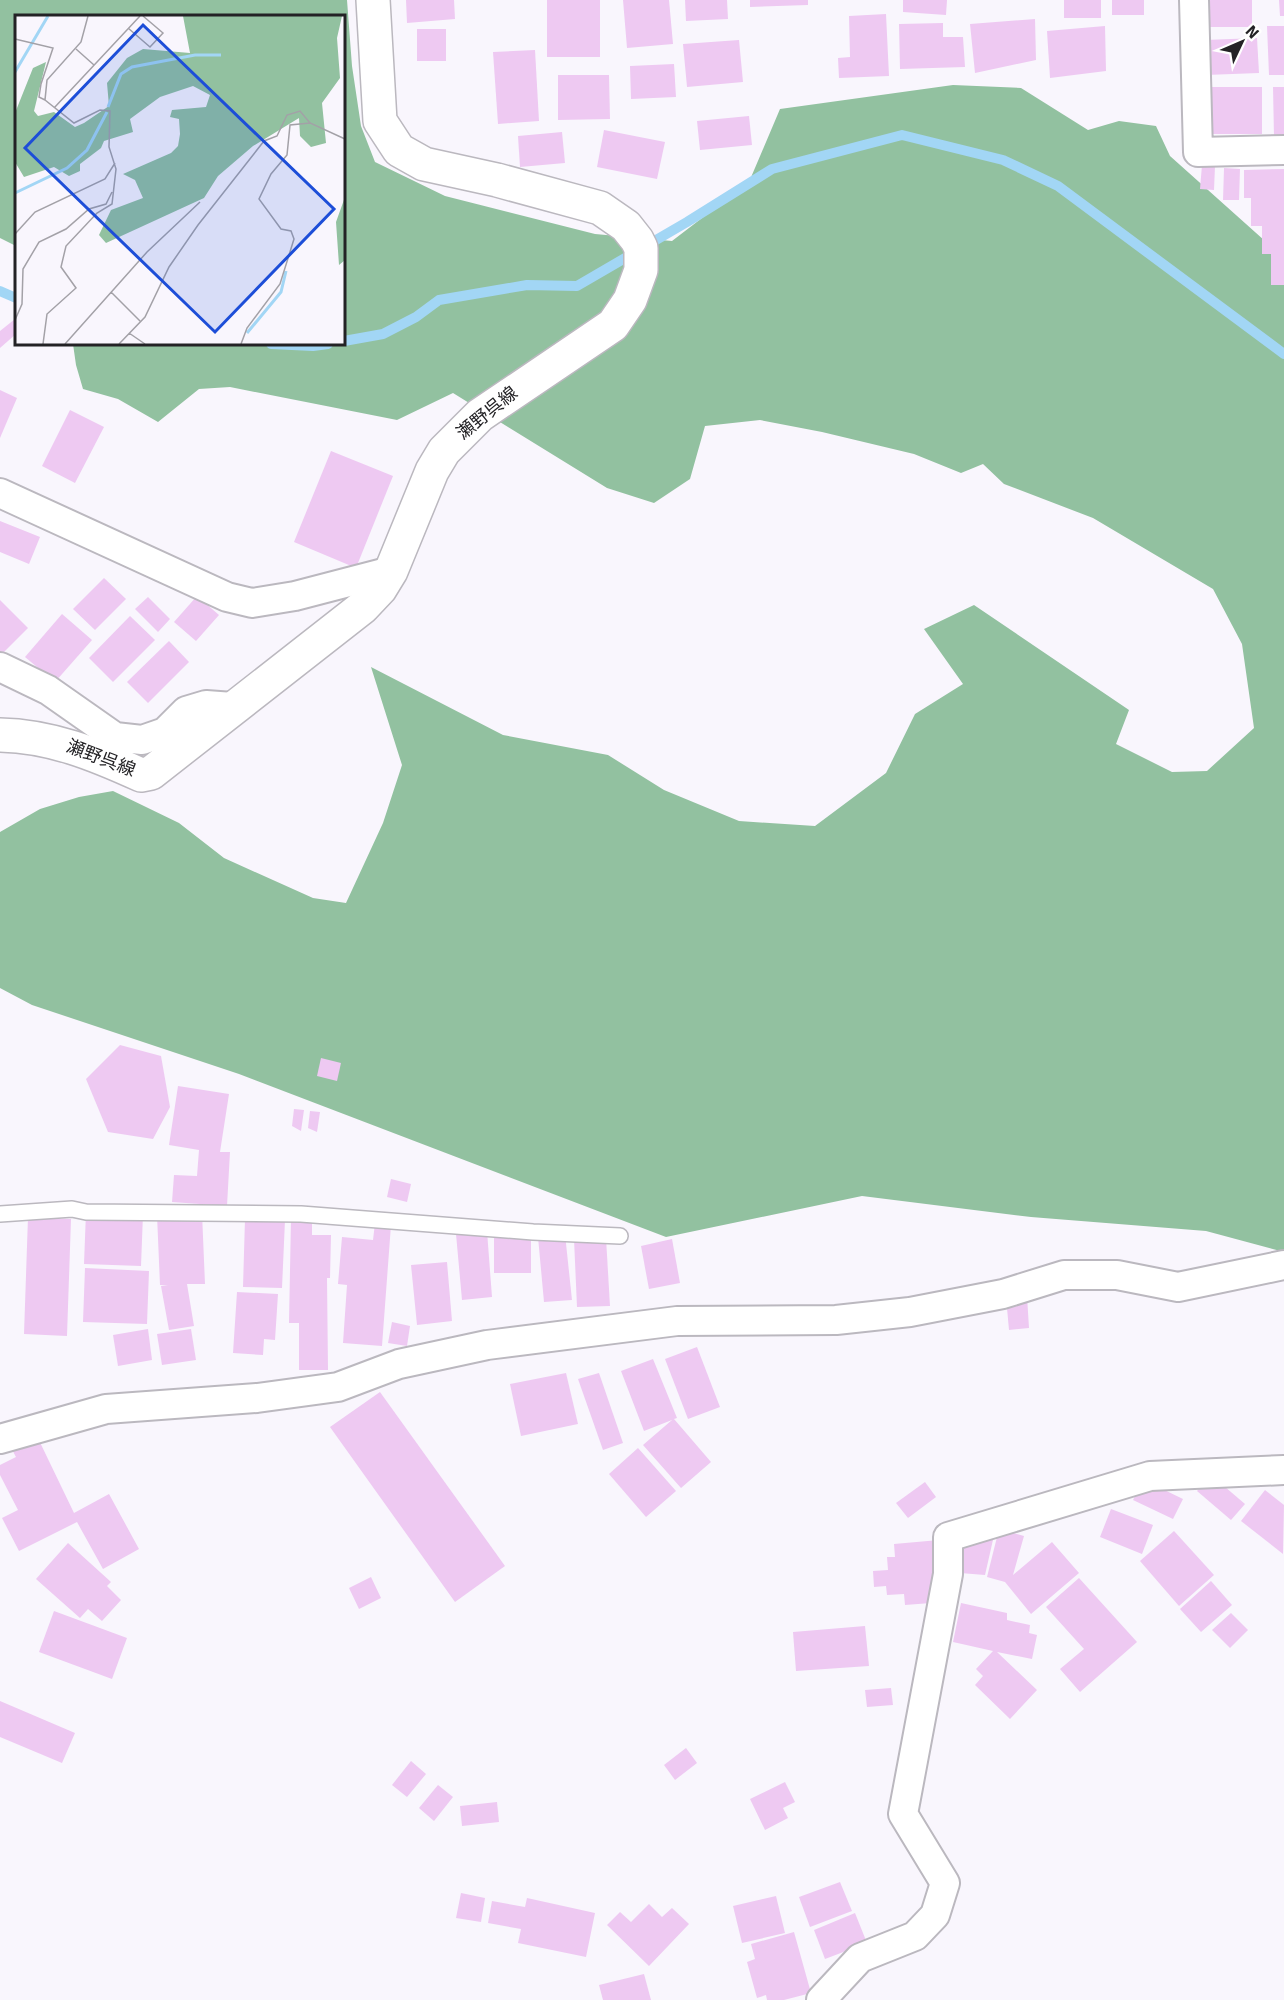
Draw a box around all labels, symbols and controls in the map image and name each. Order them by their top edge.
north arrow [1212,12,1272,72]
inset map [15,15,345,345]
text: N [1241,21,1263,43]
street label: 瀬野呉線 [452,382,522,444]
street label: 瀬野呉線 [63,735,139,781]

